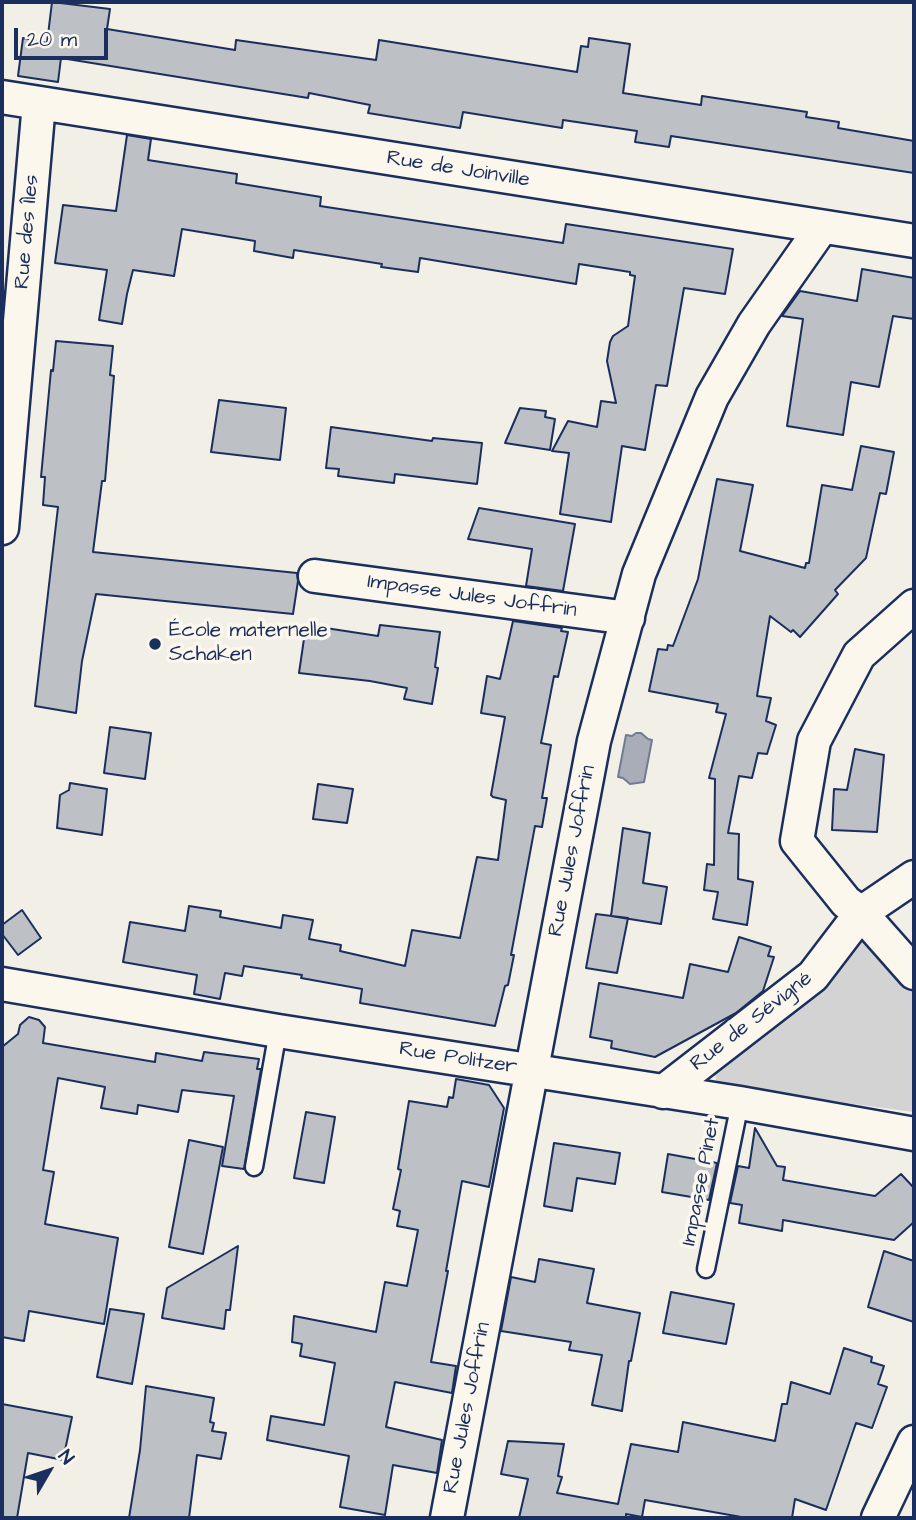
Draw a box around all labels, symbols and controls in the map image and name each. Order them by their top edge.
scale bar [18,14,112,58]
text: 20 m [27,25,77,54]
street label: Rue de Joinville [385,146,531,194]
street label: Rue des Îles [10,174,46,290]
street label: Impasse Jules Joffrin [366,570,578,624]
place label: École maternelle Schaken [169,619,328,669]
marker: École maternelle Schaken [147,636,163,652]
street label: Rue Jules Joffrin [544,763,602,939]
street label: Rue de Sévigné [686,967,818,1077]
street label: Rue Politzer [397,1037,519,1081]
street label: Impasse Pinet [677,1116,727,1248]
street label: Rue Jules Joffrin [439,1320,497,1496]
north arrow [14,1436,84,1506]
text: N [51,1444,80,1471]

